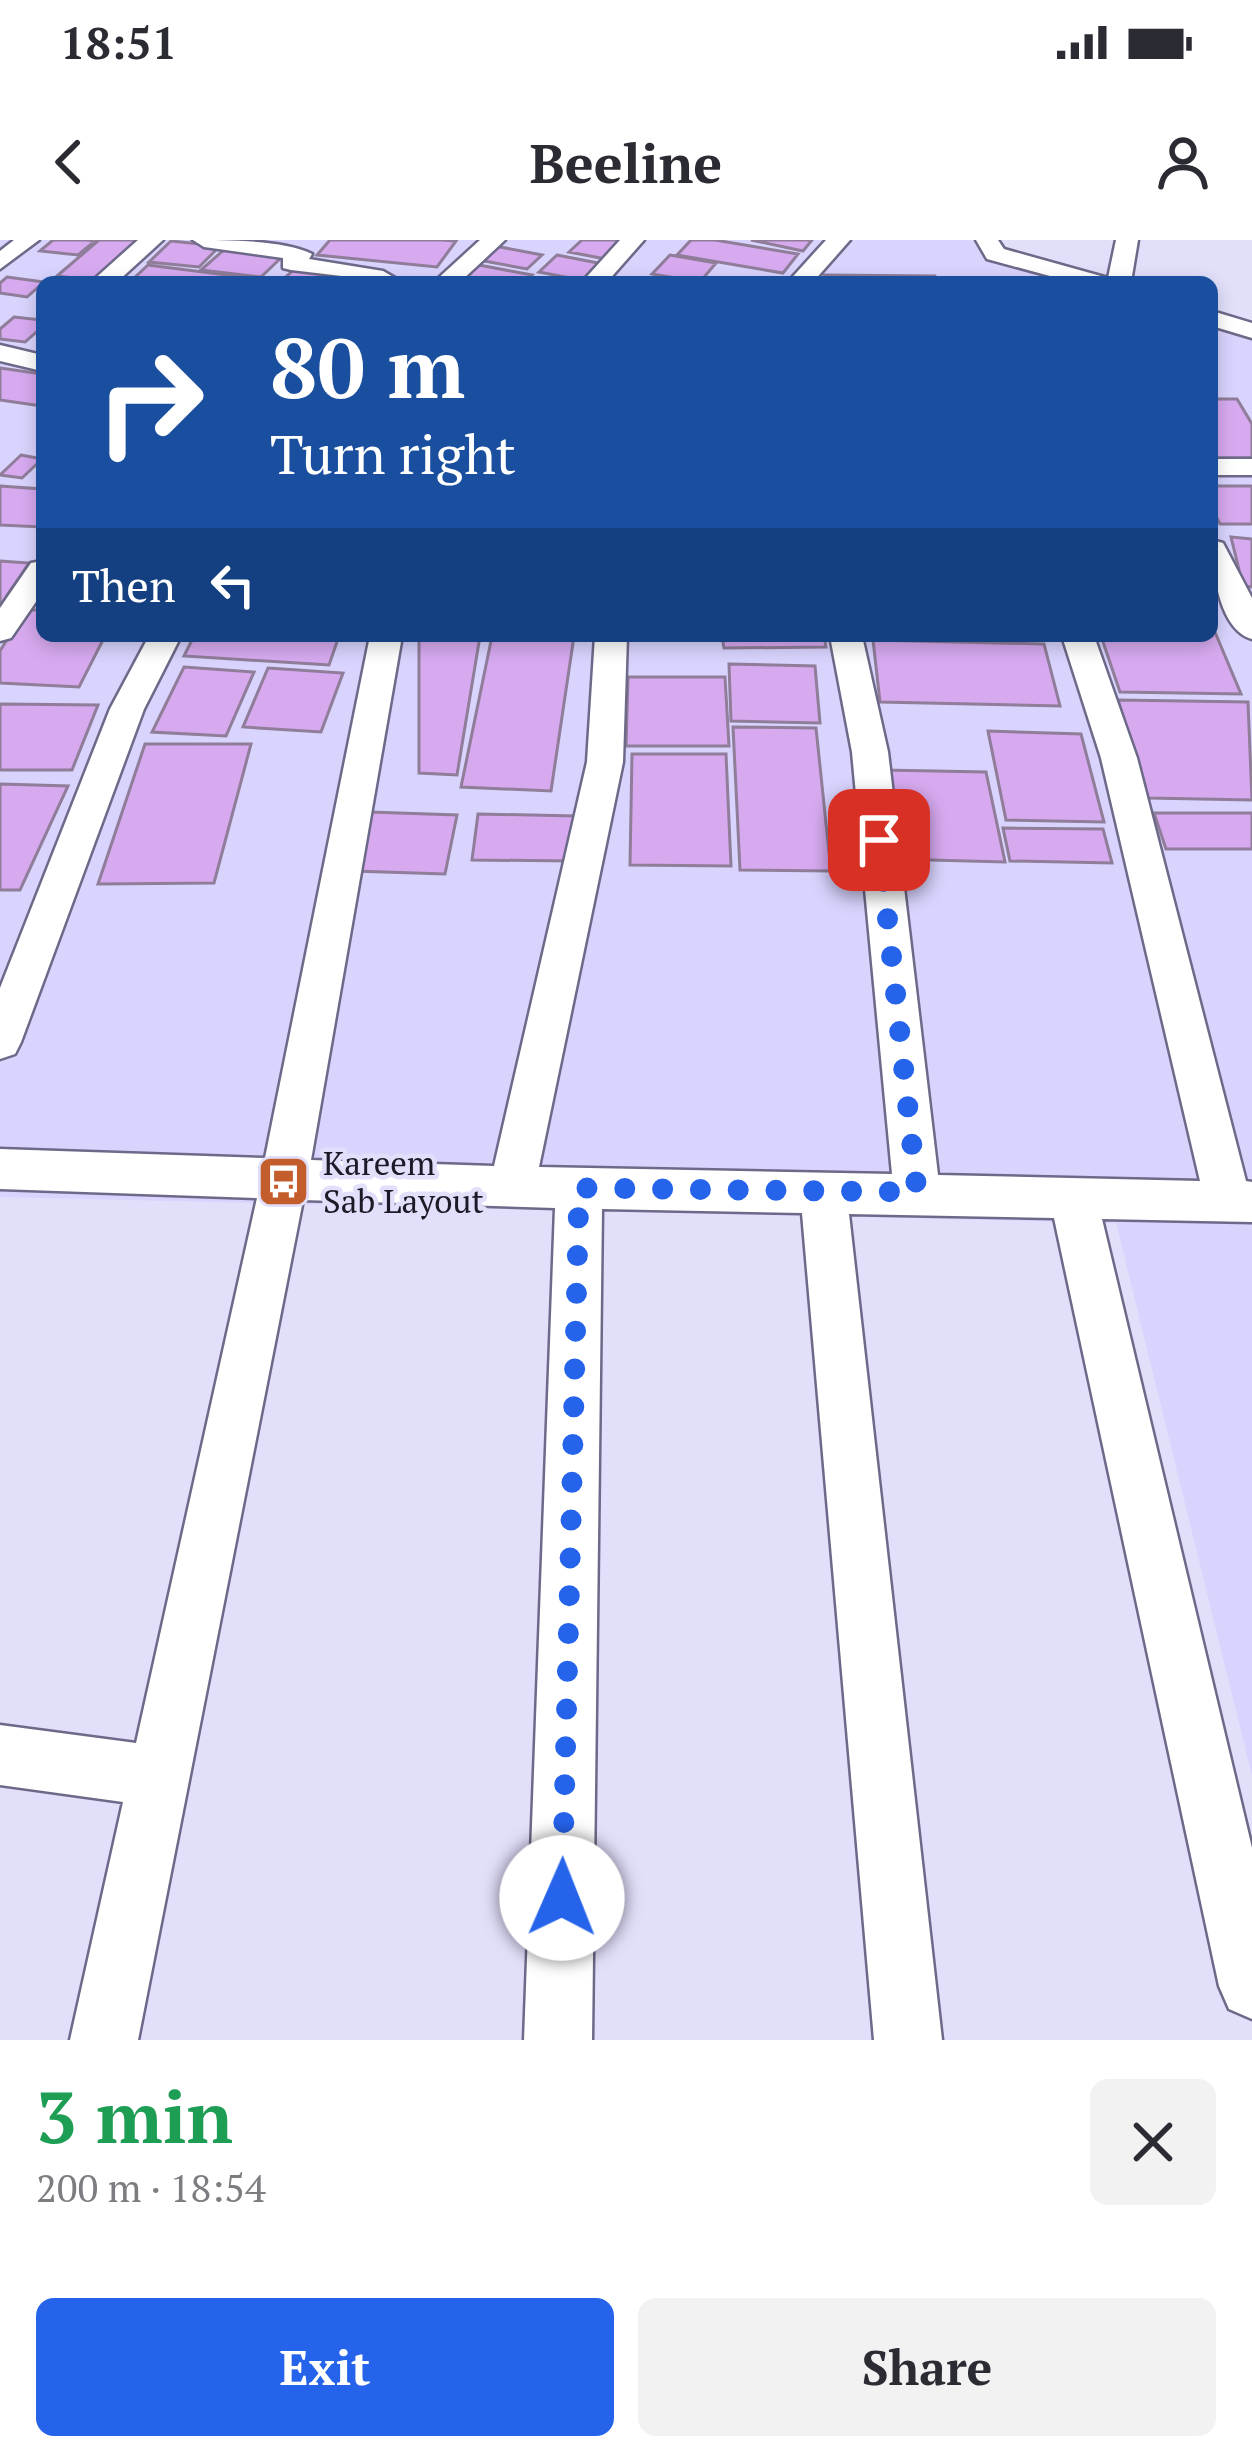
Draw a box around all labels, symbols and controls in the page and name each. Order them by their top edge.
text: 18:51 [60,12,177,72]
text: Beeline [530,127,722,198]
icon: back [36,129,102,195]
icon: person [1150,129,1216,195]
text: 80 m [270,311,465,422]
icon: right [72,324,228,480]
text: Turn right [270,418,516,489]
icon: left [200,552,266,618]
text: Then [72,555,176,615]
pin [828,789,930,891]
icon: arrive [846,807,912,873]
place label: Kareem Sab Layout [323,1141,484,1222]
bus stop icon: Kareem Sab Layout [256,1153,312,1209]
position arrow [499,1835,625,1961]
text: 3 min [36,2068,233,2164]
button: close [1090,2079,1216,2205]
text: 200 m · 18:54 [36,2161,266,2213]
button: Exit [36,2298,614,2436]
button: Share [638,2298,1216,2436]

